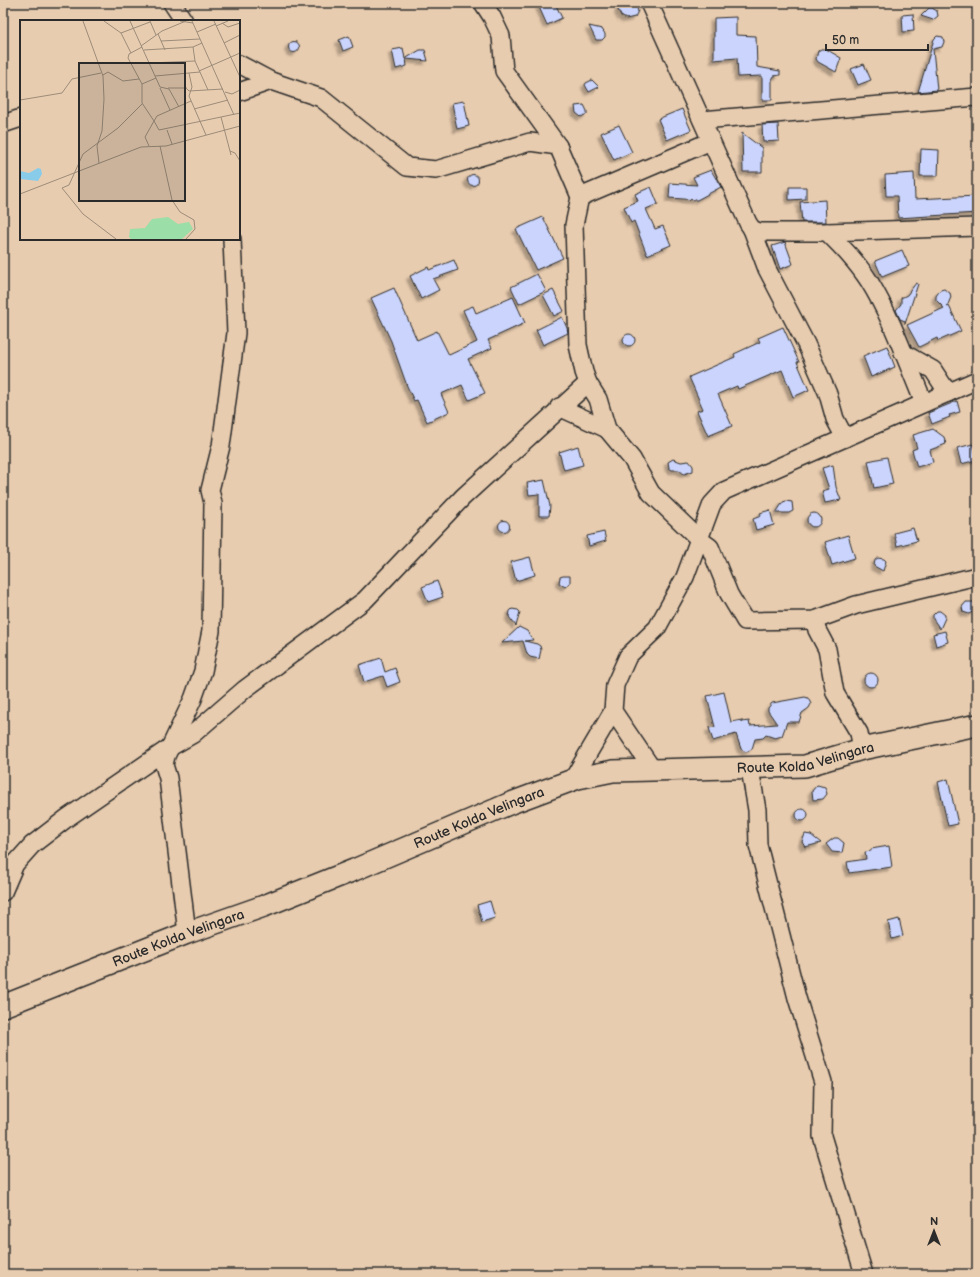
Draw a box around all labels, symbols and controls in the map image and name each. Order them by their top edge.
inset map [20,20,240,240]
scale bar [826,26,928,52]
text: 50 m [832,33,859,48]
street label: Route Kolda Velingara [736,738,875,776]
street label: Route Kolda Velingara [411,783,547,852]
street label: Route Kolda Velingara [110,905,246,970]
north arrow [914,1211,954,1251]
text: N [930,1215,938,1228]

